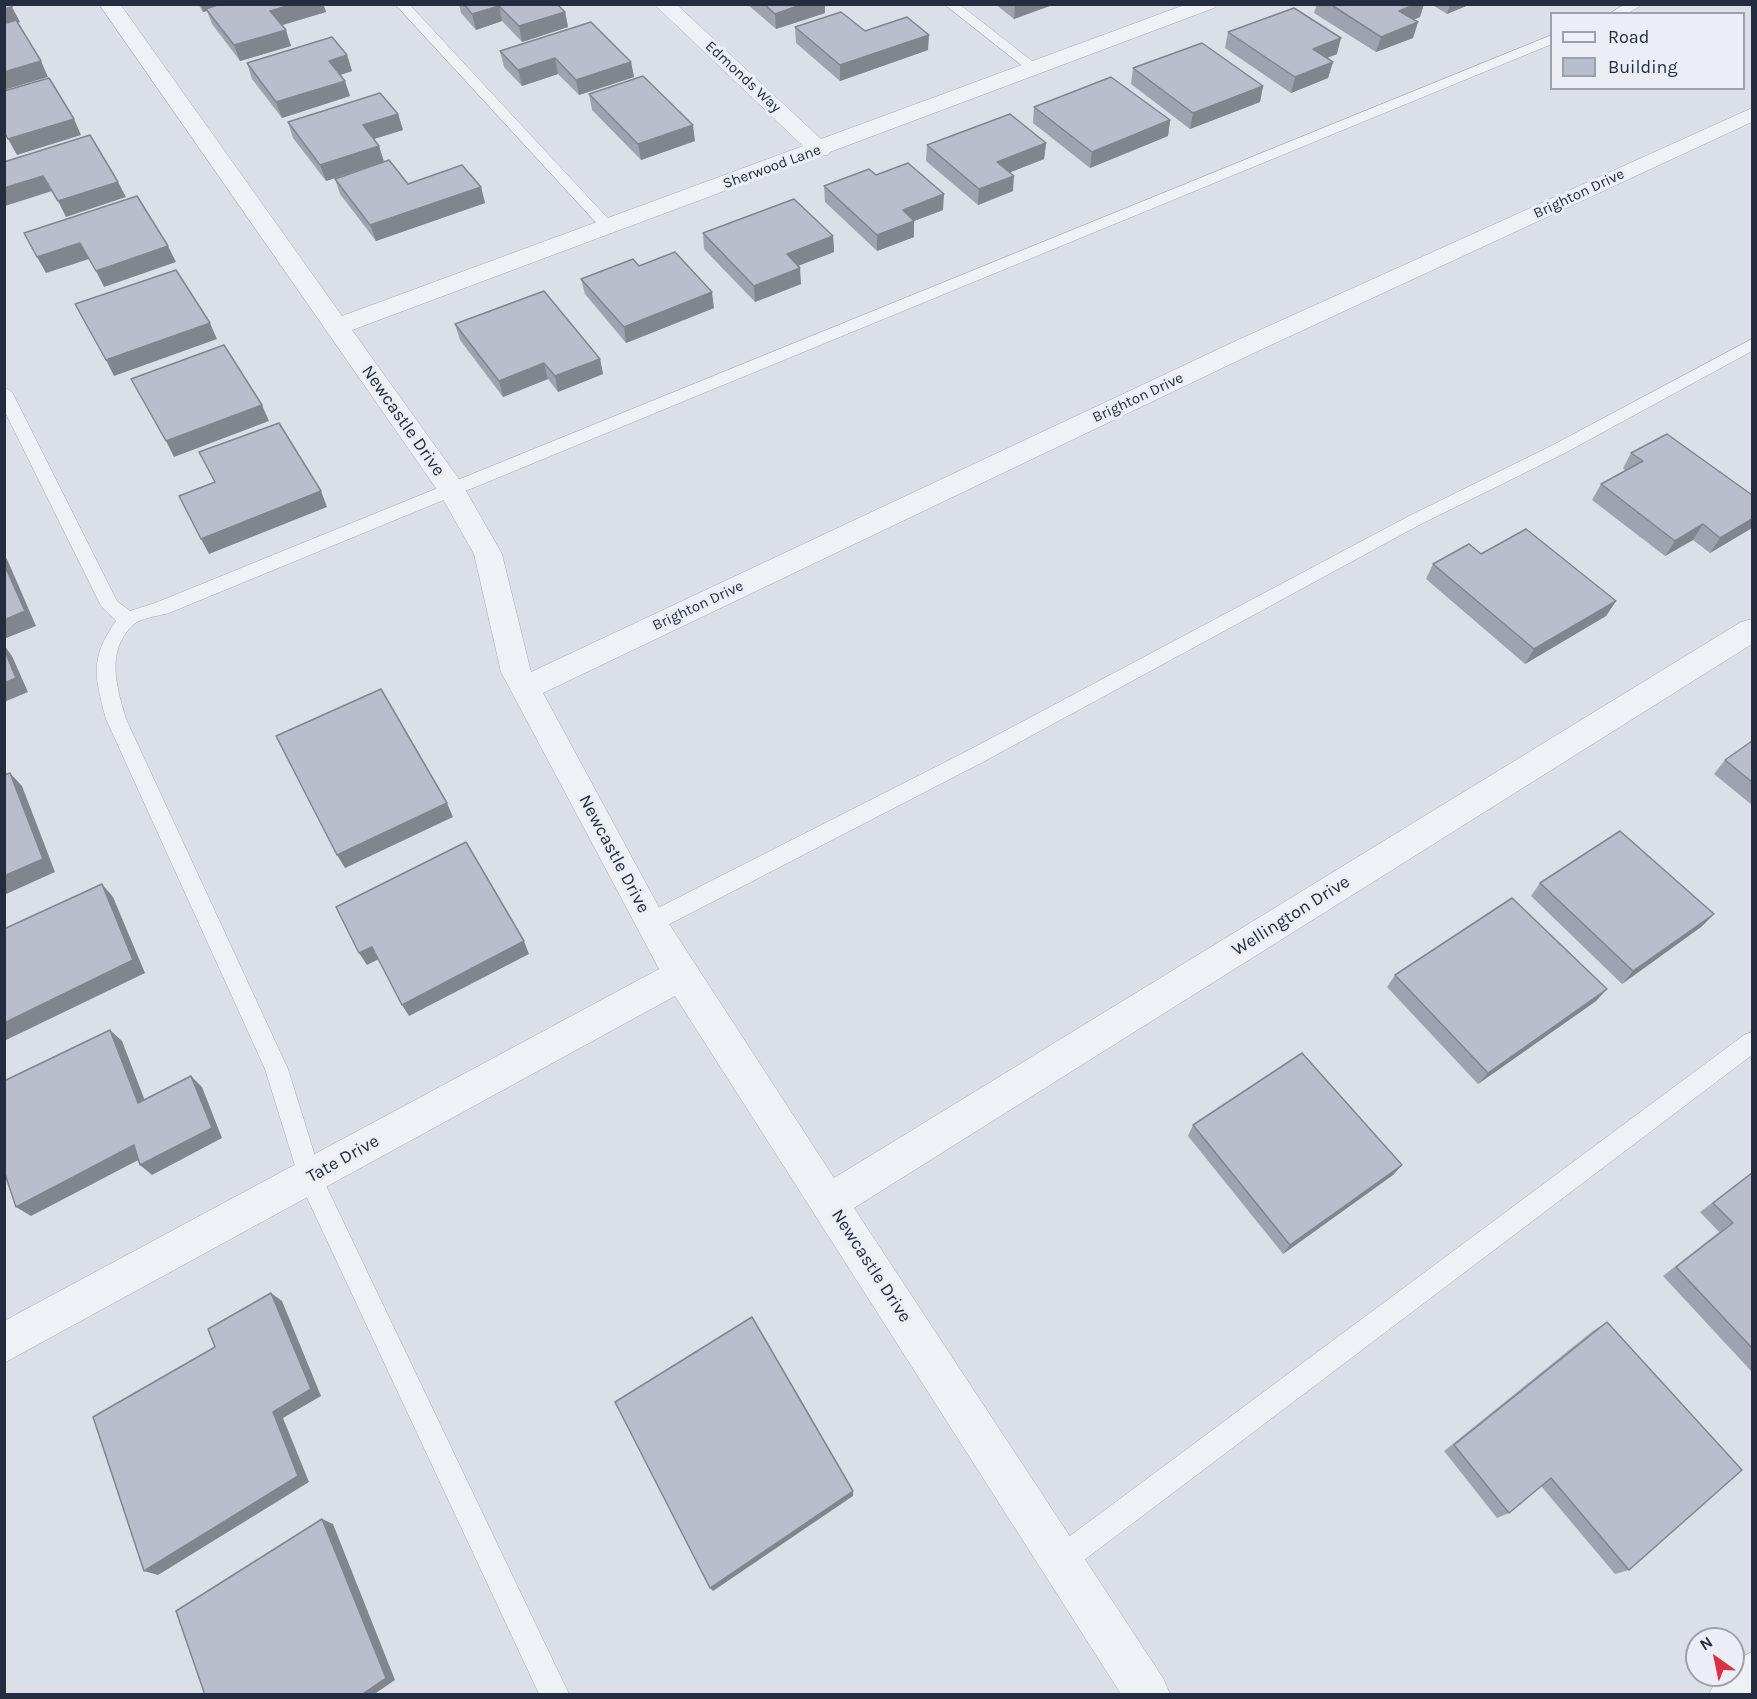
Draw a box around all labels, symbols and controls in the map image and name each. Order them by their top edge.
legend [1550,12,1745,90]
text: Road [1608,26,1649,48]
street label: Edmonds Way [701,37,785,117]
text: Building [1608,56,1678,78]
street label: Sherwood Lane [721,141,823,193]
street label: Brighton Drive [1531,165,1627,223]
street label: Newcastle Drive [357,361,449,481]
street label: Brighton Drive [1090,369,1186,427]
street label: Brighton Drive [650,577,746,635]
street label: Newcastle Drive [574,791,654,917]
street label: Wellington Drive [1228,871,1354,961]
street label: Tate Drive [303,1130,383,1188]
street label: Newcastle Drive [826,1205,916,1327]
north arrow [1685,1627,1745,1687]
text: N [1696,1632,1716,1654]

